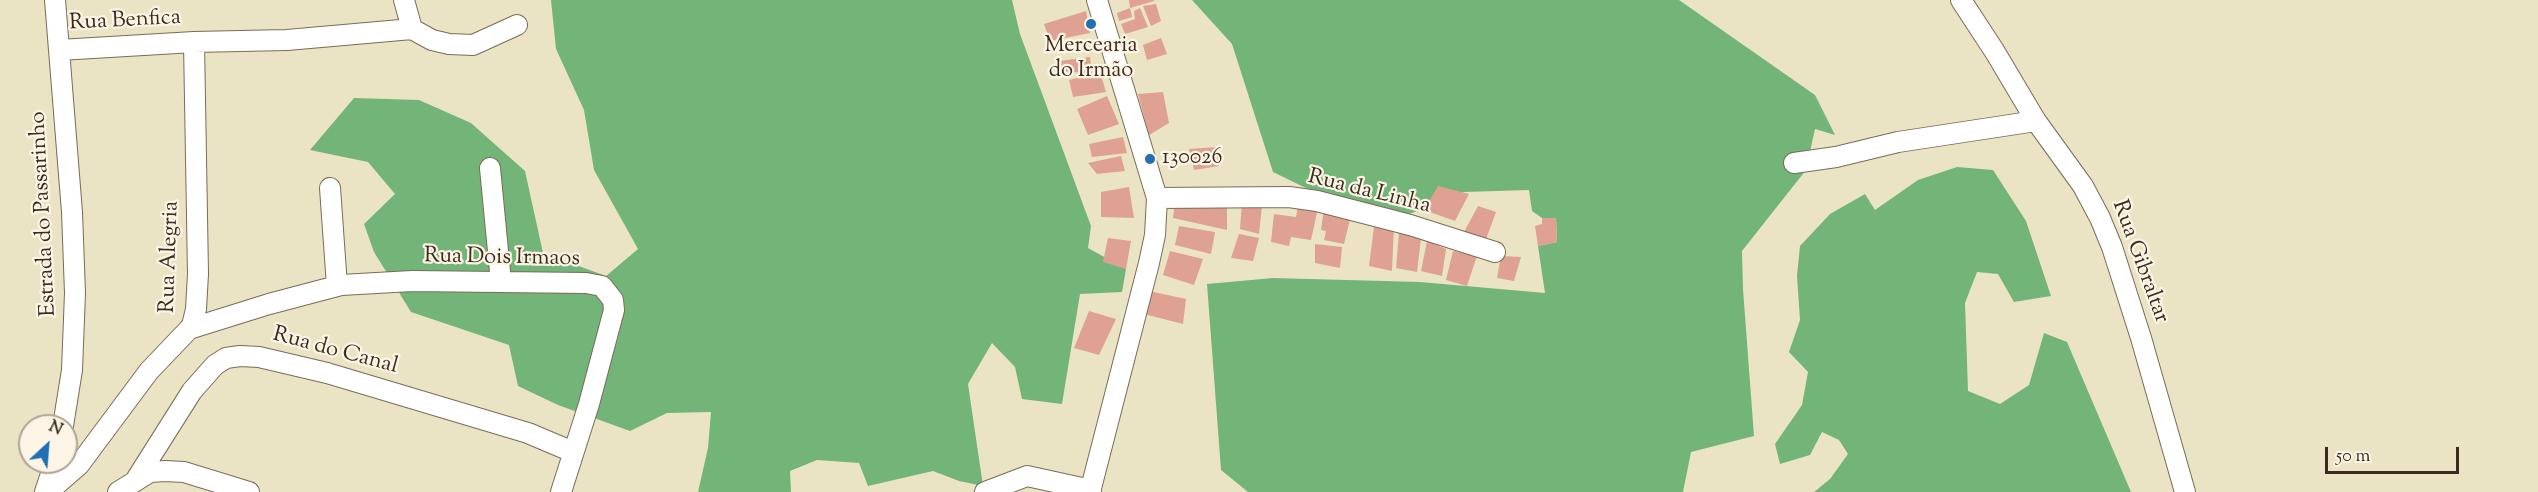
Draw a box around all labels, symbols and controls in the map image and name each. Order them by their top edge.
street label: Rua Benfica [68,6,182,38]
marker: Mercearia do Irmão [1084,17,1098,31]
place label: Mercearia do Irmão [1044,34,1138,86]
street label: Estrada do Passarinho [26,111,64,317]
place label: 130026 [1162,146,1222,172]
marker: 130026 [1143,152,1157,166]
street label: Rua da Linha [1305,165,1433,221]
street label: Rua Gibraltar [2105,197,2173,327]
street label: Rua Alegria [156,201,186,313]
street label: Rua Dois Irmaos [424,244,580,274]
street label: Rua do Canal [270,323,400,381]
north arrow [18,414,78,474]
text: N [44,416,66,442]
scale bar [2328,435,2462,473]
text: 50 m [2336,444,2370,470]

